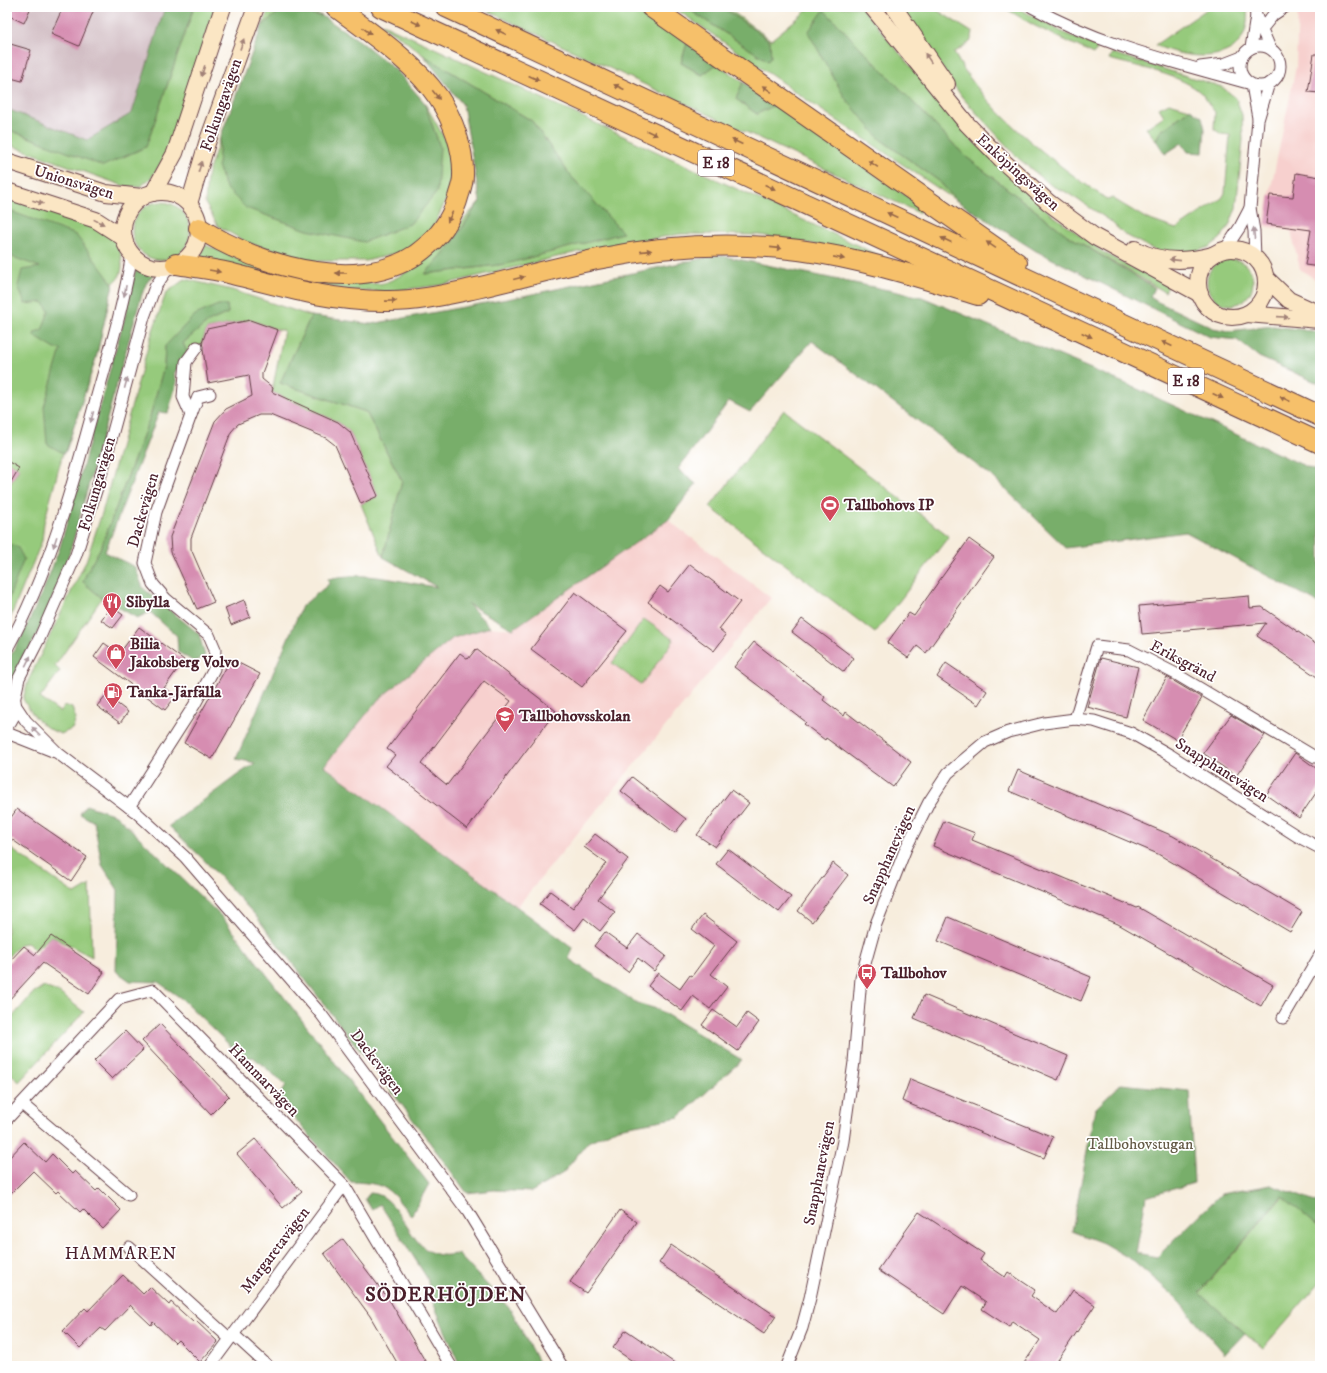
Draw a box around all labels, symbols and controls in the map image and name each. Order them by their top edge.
one-way arrow [410,20,422,26]
one-way arrow [361,26,372,35]
one-way arrow [495,29,506,35]
one-way arrow [240,38,246,50]
one-way arrow [924,53,932,63]
street label: Folkungavägen [196,55,246,154]
one-way arrow [199,65,205,77]
one-way arrow [528,75,540,81]
one-way arrow [613,84,624,90]
one-way arrow [761,84,772,93]
one-way arrow [431,90,440,101]
street label: Enköpingsvägen [972,129,1064,215]
one-way arrow [646,130,658,136]
one-way arrow [731,139,742,145]
road number: E 18 [698,150,734,176]
street label: Unionsvägen [32,160,117,204]
one-way arrow [197,160,203,172]
one-way arrow [868,160,878,168]
one-way arrow [764,184,776,190]
one-way arrow [33,199,45,205]
one-way arrow [447,211,453,222]
one-way arrow [887,212,898,218]
one-way arrow [93,219,104,225]
one-way arrow [1250,227,1257,239]
one-way arrow [940,237,952,243]
one-way arrow [986,242,997,249]
one-way arrow [770,245,782,251]
one-way arrow [640,248,652,254]
one-way arrow [833,255,846,261]
one-way arrow [1169,257,1181,263]
one-way arrow [209,268,221,274]
one-way arrow [334,270,347,276]
one-way arrow [513,275,525,281]
one-way arrow [122,285,128,298]
one-way arrow [385,298,398,304]
one-way arrow [1277,314,1289,321]
one-way arrow [1082,332,1093,338]
one-way arrow [1161,341,1172,347]
road number: E 18 [1168,368,1204,394]
one-way arrow [123,377,129,389]
one-way arrow [1212,393,1224,399]
one-way arrow [1279,396,1290,402]
one-way arrow [88,411,94,423]
street label: Folkungavägen [74,434,120,533]
street label: Dackevägen [123,470,163,550]
sports icon: Tallbohovs IP [819,494,841,522]
place label: Tallbohovs IP [843,495,935,515]
one-way arrow [51,536,57,548]
restaurant icon: Sibylla [101,591,123,619]
place label: Sibylla [126,592,171,612]
place label: Bilia Jakobsberg Volvo [128,634,239,672]
street label: Eriksgränd [1147,635,1219,687]
shop icon: Bilia Jakobsberg Volvo [105,642,127,670]
one-way arrow [25,655,31,667]
fuel station icon: Tanka-Järfälla [102,681,124,709]
place label: Tanka-Järfälla [126,682,223,702]
school or university icon: Tallbohovsskolan [494,705,516,733]
place label: Tallbohovsskolan [518,706,631,726]
one-way arrow [31,726,41,736]
street label: Snapphanevägen [1172,733,1273,807]
street label: Snapphanevägen [858,802,920,908]
bus stop icon: Tallbohov [856,962,878,990]
place label: Tallbohov [880,963,947,983]
street label: Dackevägen [346,1025,408,1099]
street label: Hammarvägen [224,1039,304,1121]
street label: Snapphanevägen [799,1118,839,1227]
park label: Tallbohovstugan [1087,1134,1194,1154]
street label: Margaretavägen [236,1202,314,1297]
district label: HAMMAREN [65,1243,177,1265]
district label: SÖDERHÖJDEN [365,1282,527,1308]

